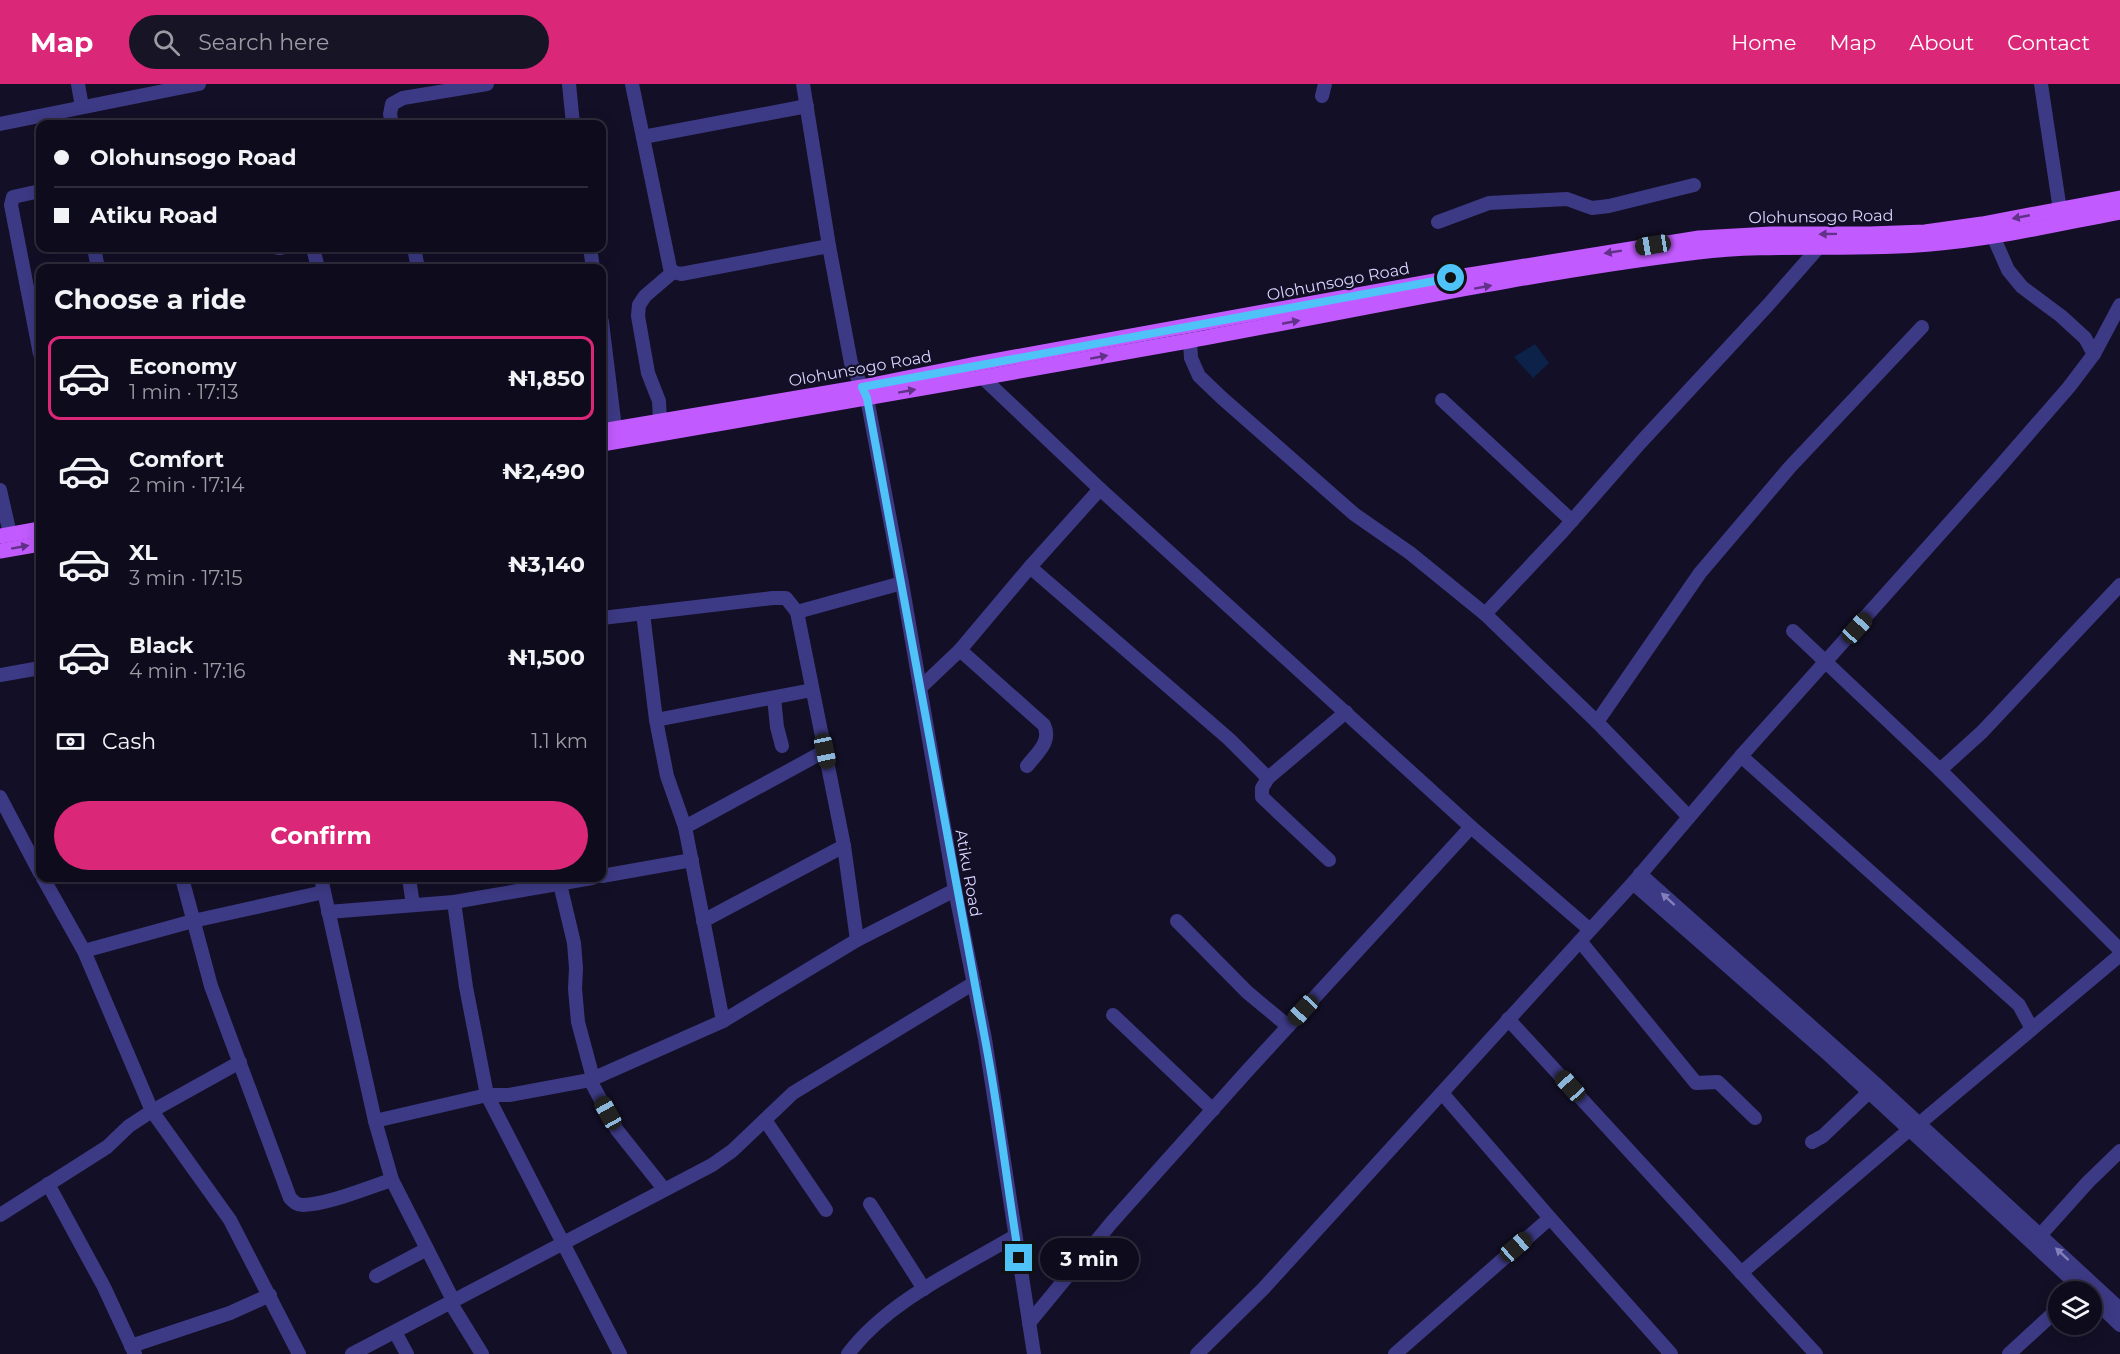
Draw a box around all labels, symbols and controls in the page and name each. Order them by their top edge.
search box [129,15,549,69]
text: Map [30,25,93,59]
icon: search [150,26,183,59]
text: Search here [198,29,329,56]
text: Home [1731,30,1796,55]
text: Map [1829,30,1876,55]
text: About [1909,30,1974,55]
text: Contact [2007,30,2090,55]
text: Olohunsogo Road [90,144,297,171]
text: Atiku Road [90,202,218,229]
street label: Olohunsogo Road [1748,206,1894,227]
one-way arrow [2012,213,2031,222]
one-way arrow [1818,230,1837,239]
car [1634,233,1672,257]
one-way arrow [1603,247,1622,256]
street label: Olohunsogo Road [1265,258,1411,305]
route start [1437,264,1464,291]
one-way arrow [1474,282,1493,291]
text: Choose a ride [54,283,246,316]
one-way arrow [1282,317,1301,326]
street label: Olohunsogo Road [787,347,933,390]
icon: car [57,351,111,405]
one-way arrow [1090,352,1109,361]
text: Economy [129,353,237,380]
text: ₦1,850 [508,365,585,392]
text: 1 min · 17:13 [129,380,238,404]
one-way arrow [898,386,917,395]
icon: car [57,444,111,498]
text: Comfort [129,446,224,473]
text: ₦2,490 [502,458,585,485]
text: 2 min · 17:14 [129,473,245,497]
icon: car [57,537,111,591]
text: XL [129,539,158,566]
one-way arrow [11,542,30,551]
text: ₦3,140 [508,551,585,578]
text: 3 min · 17:15 [129,566,243,590]
car [1838,609,1876,647]
icon: car [57,630,111,684]
text: Black [129,632,193,659]
text: ₦1,500 [508,644,585,671]
text: 4 min · 17:16 [129,659,245,683]
icon: cash [54,725,87,758]
text: Cash [102,728,156,755]
text: 1.1 km [531,729,588,753]
car [812,732,838,770]
button: Confirm [54,801,588,870]
street label: Atiku Road [951,828,986,918]
one-way arrow [1661,893,1676,906]
car [1284,991,1322,1029]
car [1551,1067,1589,1105]
car [591,1093,625,1133]
car [1497,1228,1535,1266]
callout: 3 min [1040,1237,1139,1279]
route end [1005,1244,1032,1271]
text: 3 min [1060,1247,1119,1271]
one-way arrow [2055,1248,2069,1262]
map controls [2048,1281,2102,1335]
button: layers [2048,1281,2102,1335]

